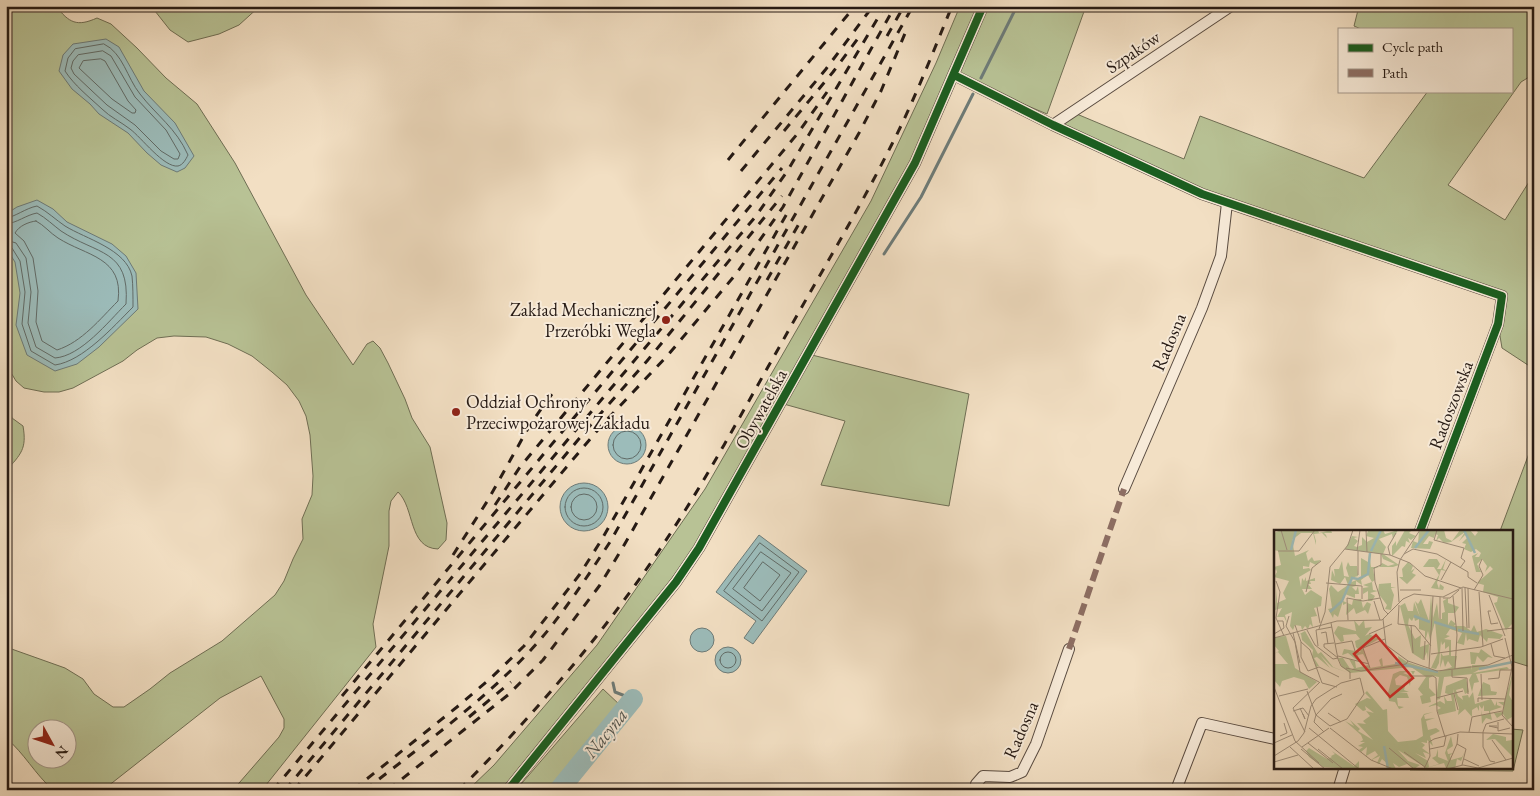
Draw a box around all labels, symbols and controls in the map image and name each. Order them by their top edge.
street label: Szpaków [1101,25,1165,78]
legend [1338,28,1512,92]
text: Cycle path [1382,37,1444,56]
text: Path [1382,63,1408,82]
place label: Zakład Mechanicznej Przeróbki Wegla [510,298,657,342]
street label: Radosna [1146,309,1191,374]
marker: Zakład Mechanicznej Przeróbki Wegla [660,314,672,326]
street label: Radoszowska [1423,357,1478,452]
street label: Obywatelska [729,364,792,453]
place label: Oddział Ochrony Przeciwpożarowej Zakładu [466,390,651,434]
marker: Oddział Ochrony Przeciwpożarowej Zakładu [450,406,462,418]
inset map [1274,530,1512,768]
street label: Radosna [998,697,1044,762]
water label: Nacyna [577,703,633,764]
north arrow [28,718,78,768]
text: N [51,742,72,763]

